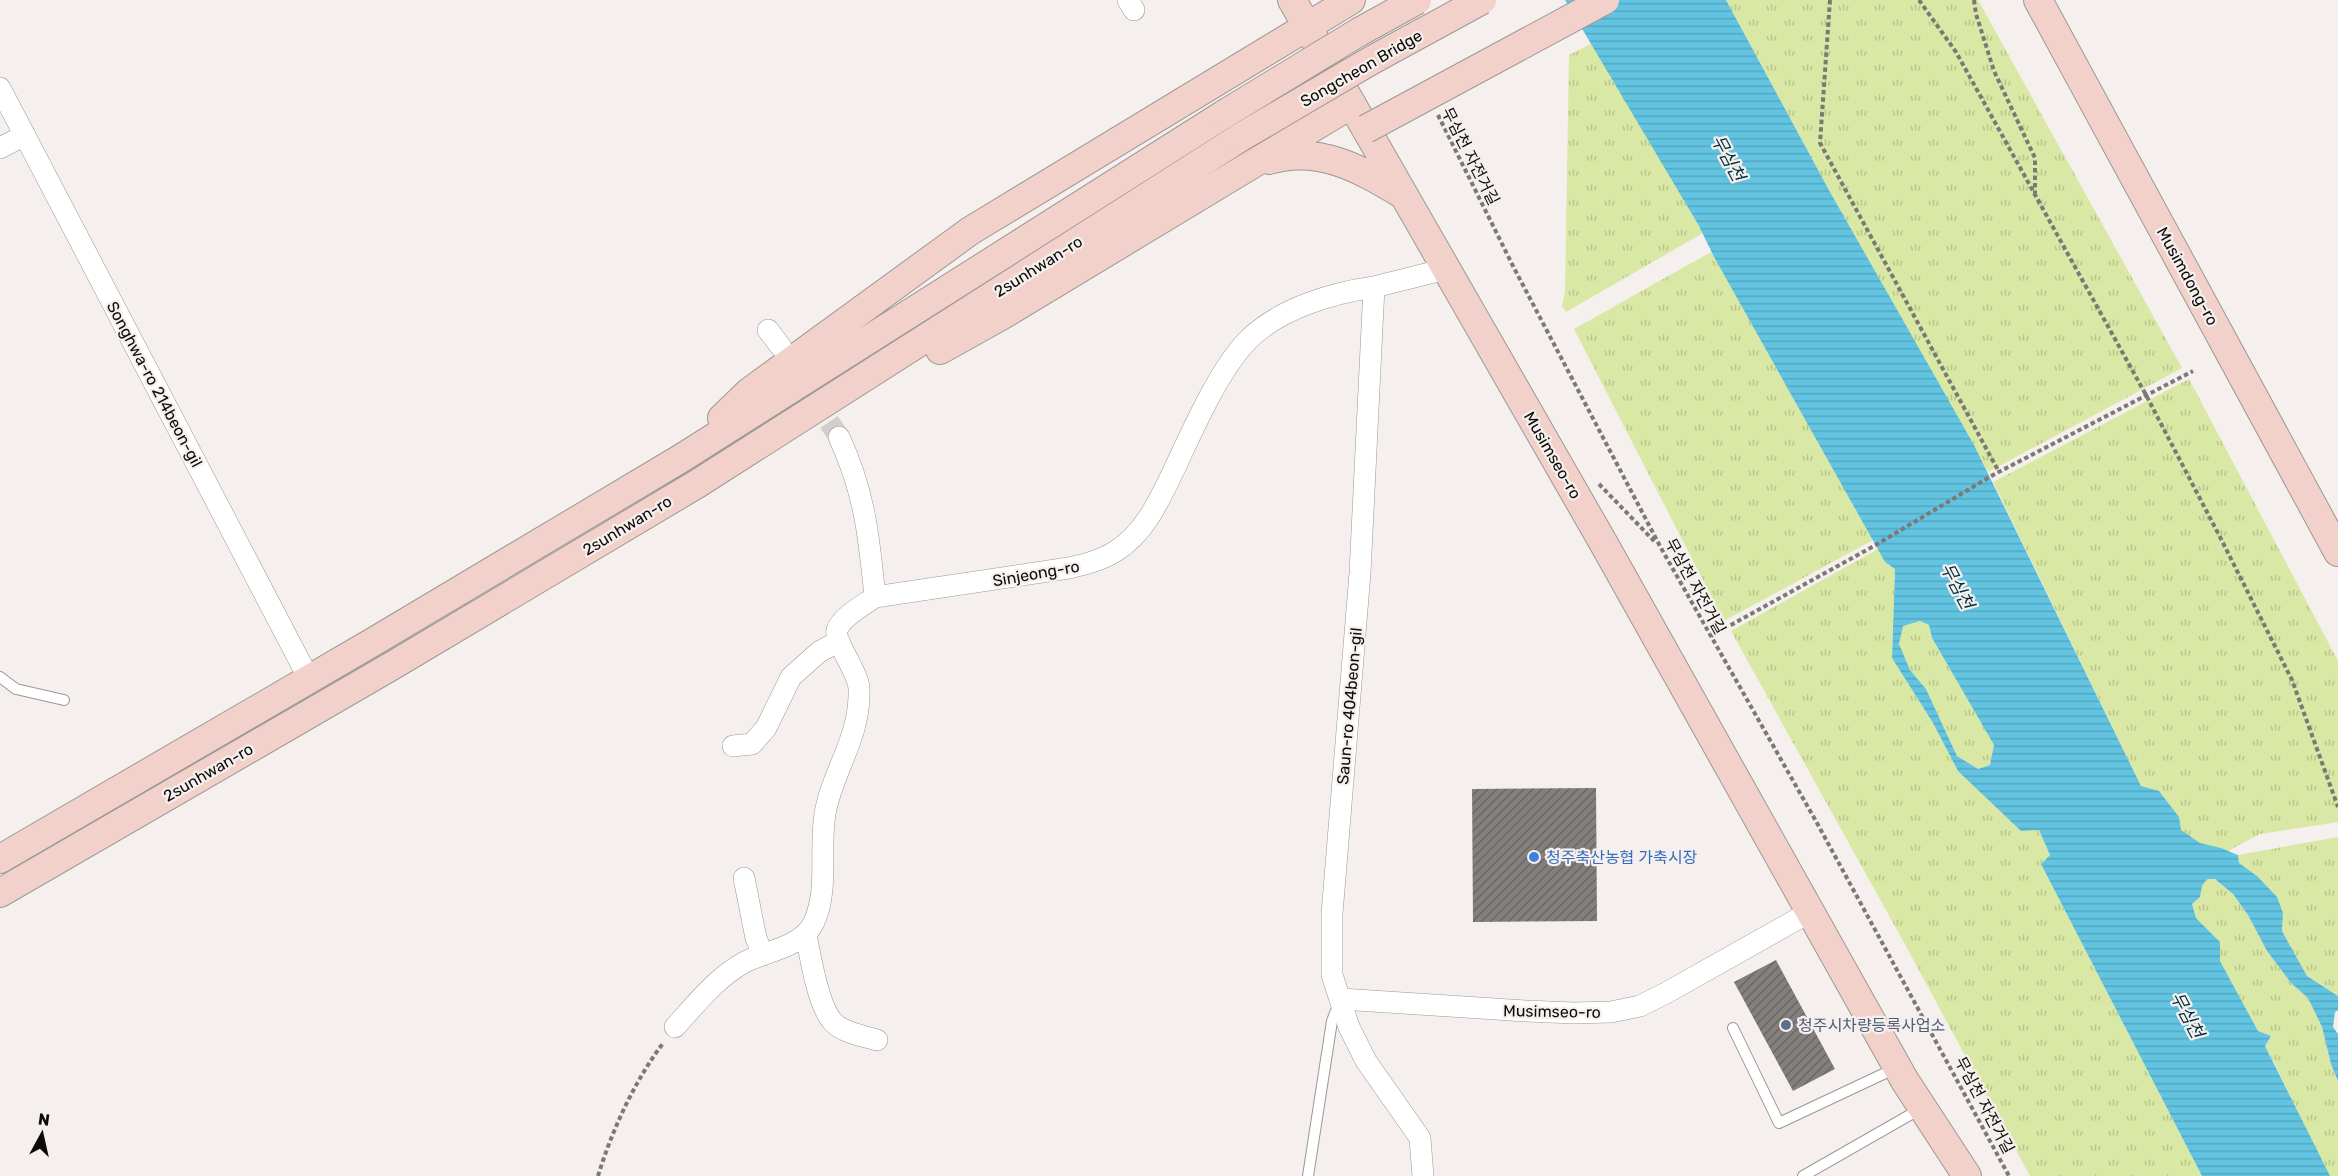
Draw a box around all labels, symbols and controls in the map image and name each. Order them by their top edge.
street label: Songcheon Bridge [1297,26,1426,111]
street label: 무심천 자전거길 [1438,104,1503,208]
water label: 무심천 [1707,131,1751,187]
street label: Musimdong-ro [2153,224,2222,329]
street label: 2sunhwan-ro [991,232,1086,301]
street label: Songhwa-ro 214beon-gil [103,298,206,470]
street label: Musimseo-ro [1520,408,1585,502]
street label: 2sunhwan-ro [579,491,675,559]
street label: 무심천 자전거길 [1661,535,1730,638]
street label: Sinjeong-ro [991,557,1081,590]
water label: 무심천 [1936,559,1980,615]
street label: Saun-ro 404beon-gil [1333,627,1366,785]
street label: 2sunhwan-ro [160,739,257,806]
place label: 청주축산농협 가축시장 [1546,848,1697,867]
marker: 청주축산농협 가축시장 [1527,850,1541,864]
water label: 무심천 [2166,988,2210,1044]
street label: Musimseo-ro [1503,1001,1601,1022]
place label: 청주시차량등록사업소 [1798,1016,1945,1035]
marker: 청주시차량등록사업소 [1779,1018,1793,1032]
street label: 무심천 자전거길 [1951,1054,2018,1157]
north arrow [12,1104,72,1164]
text: N [37,1109,51,1130]

